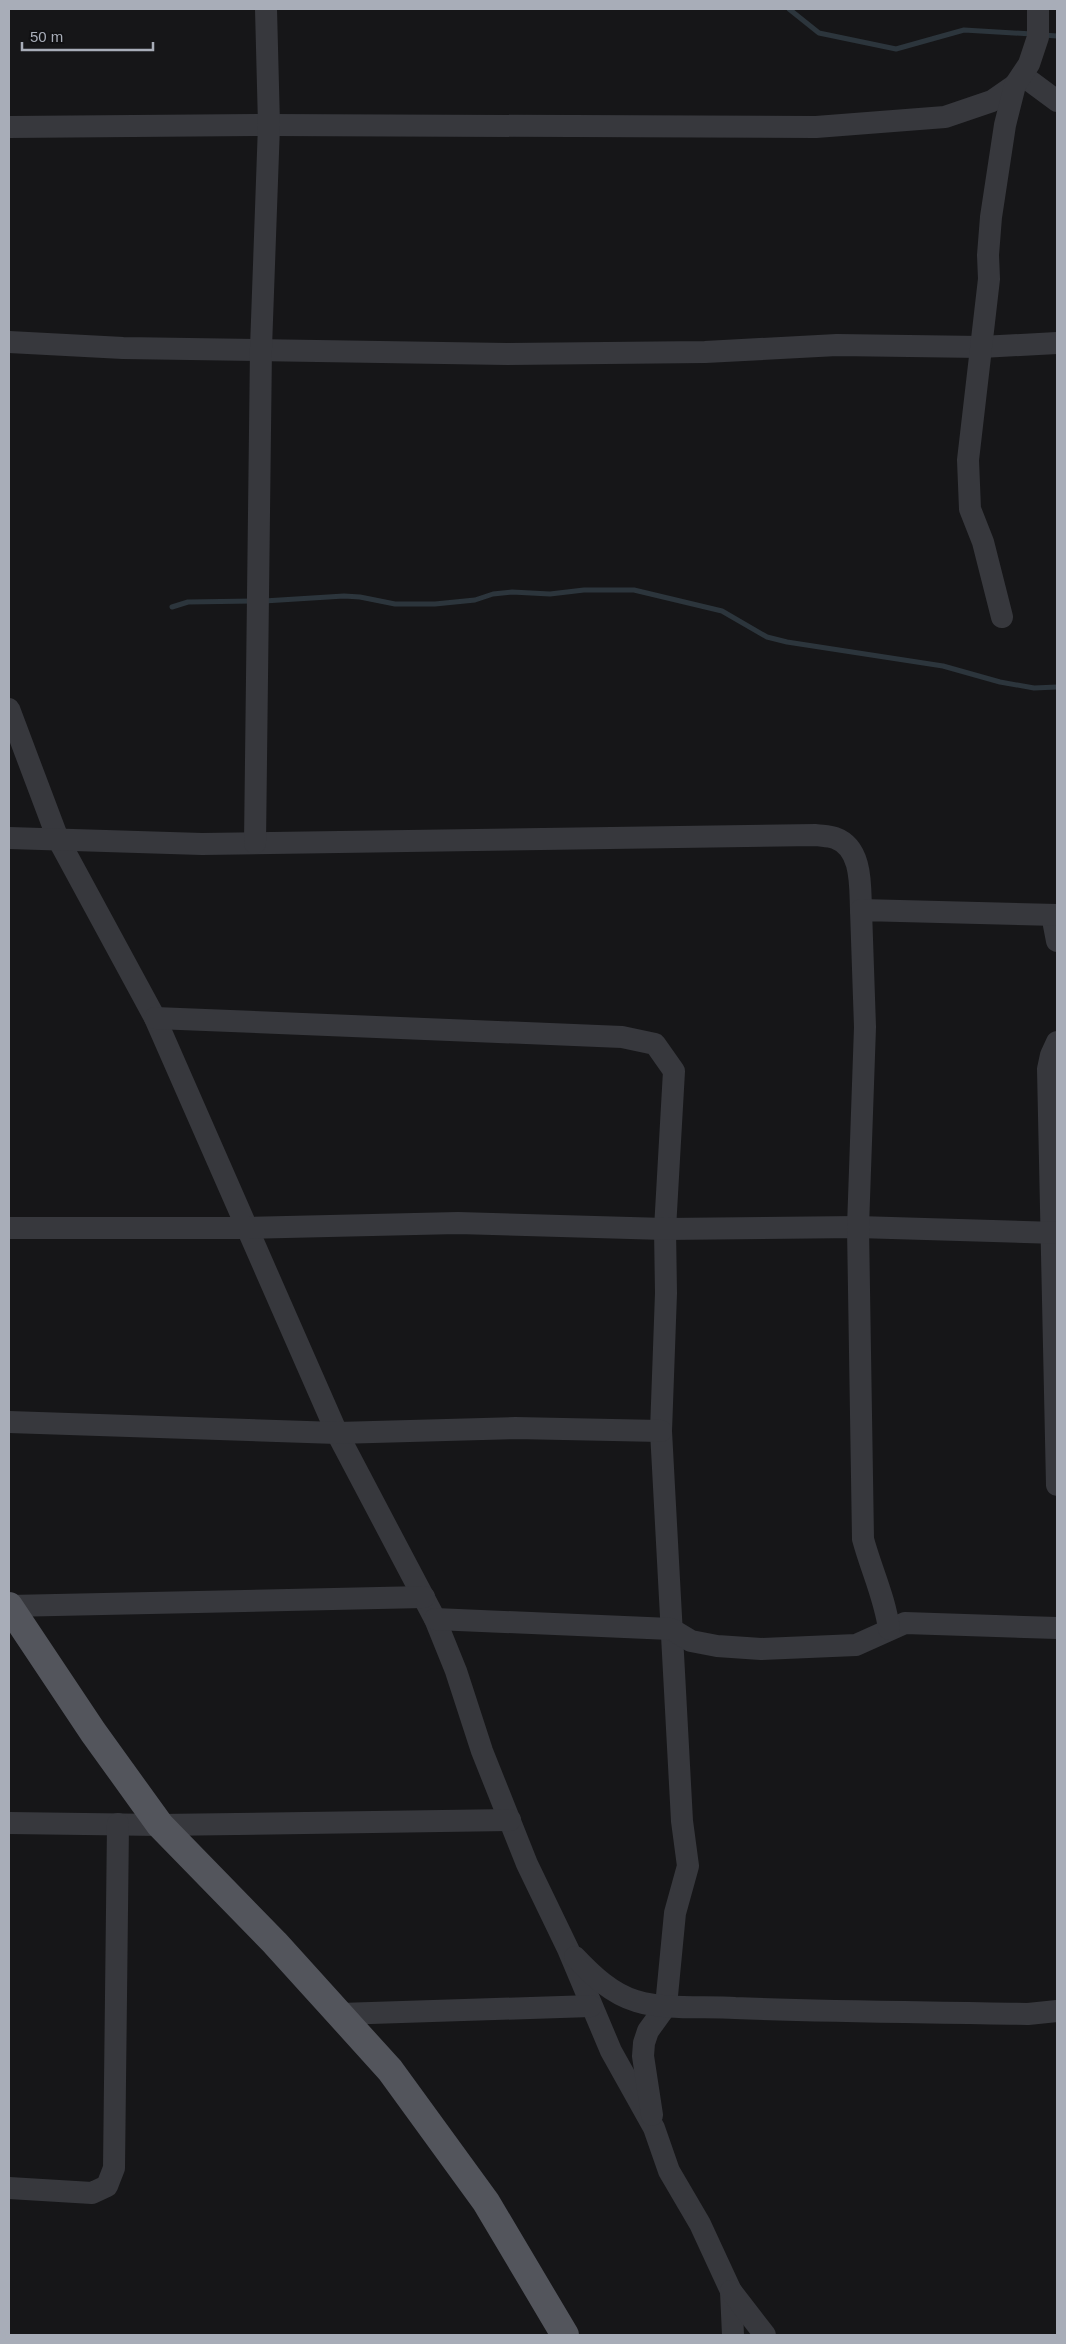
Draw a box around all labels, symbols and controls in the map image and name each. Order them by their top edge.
scale bar [22,20,154,52]
text: 50 m [30,28,63,45]

